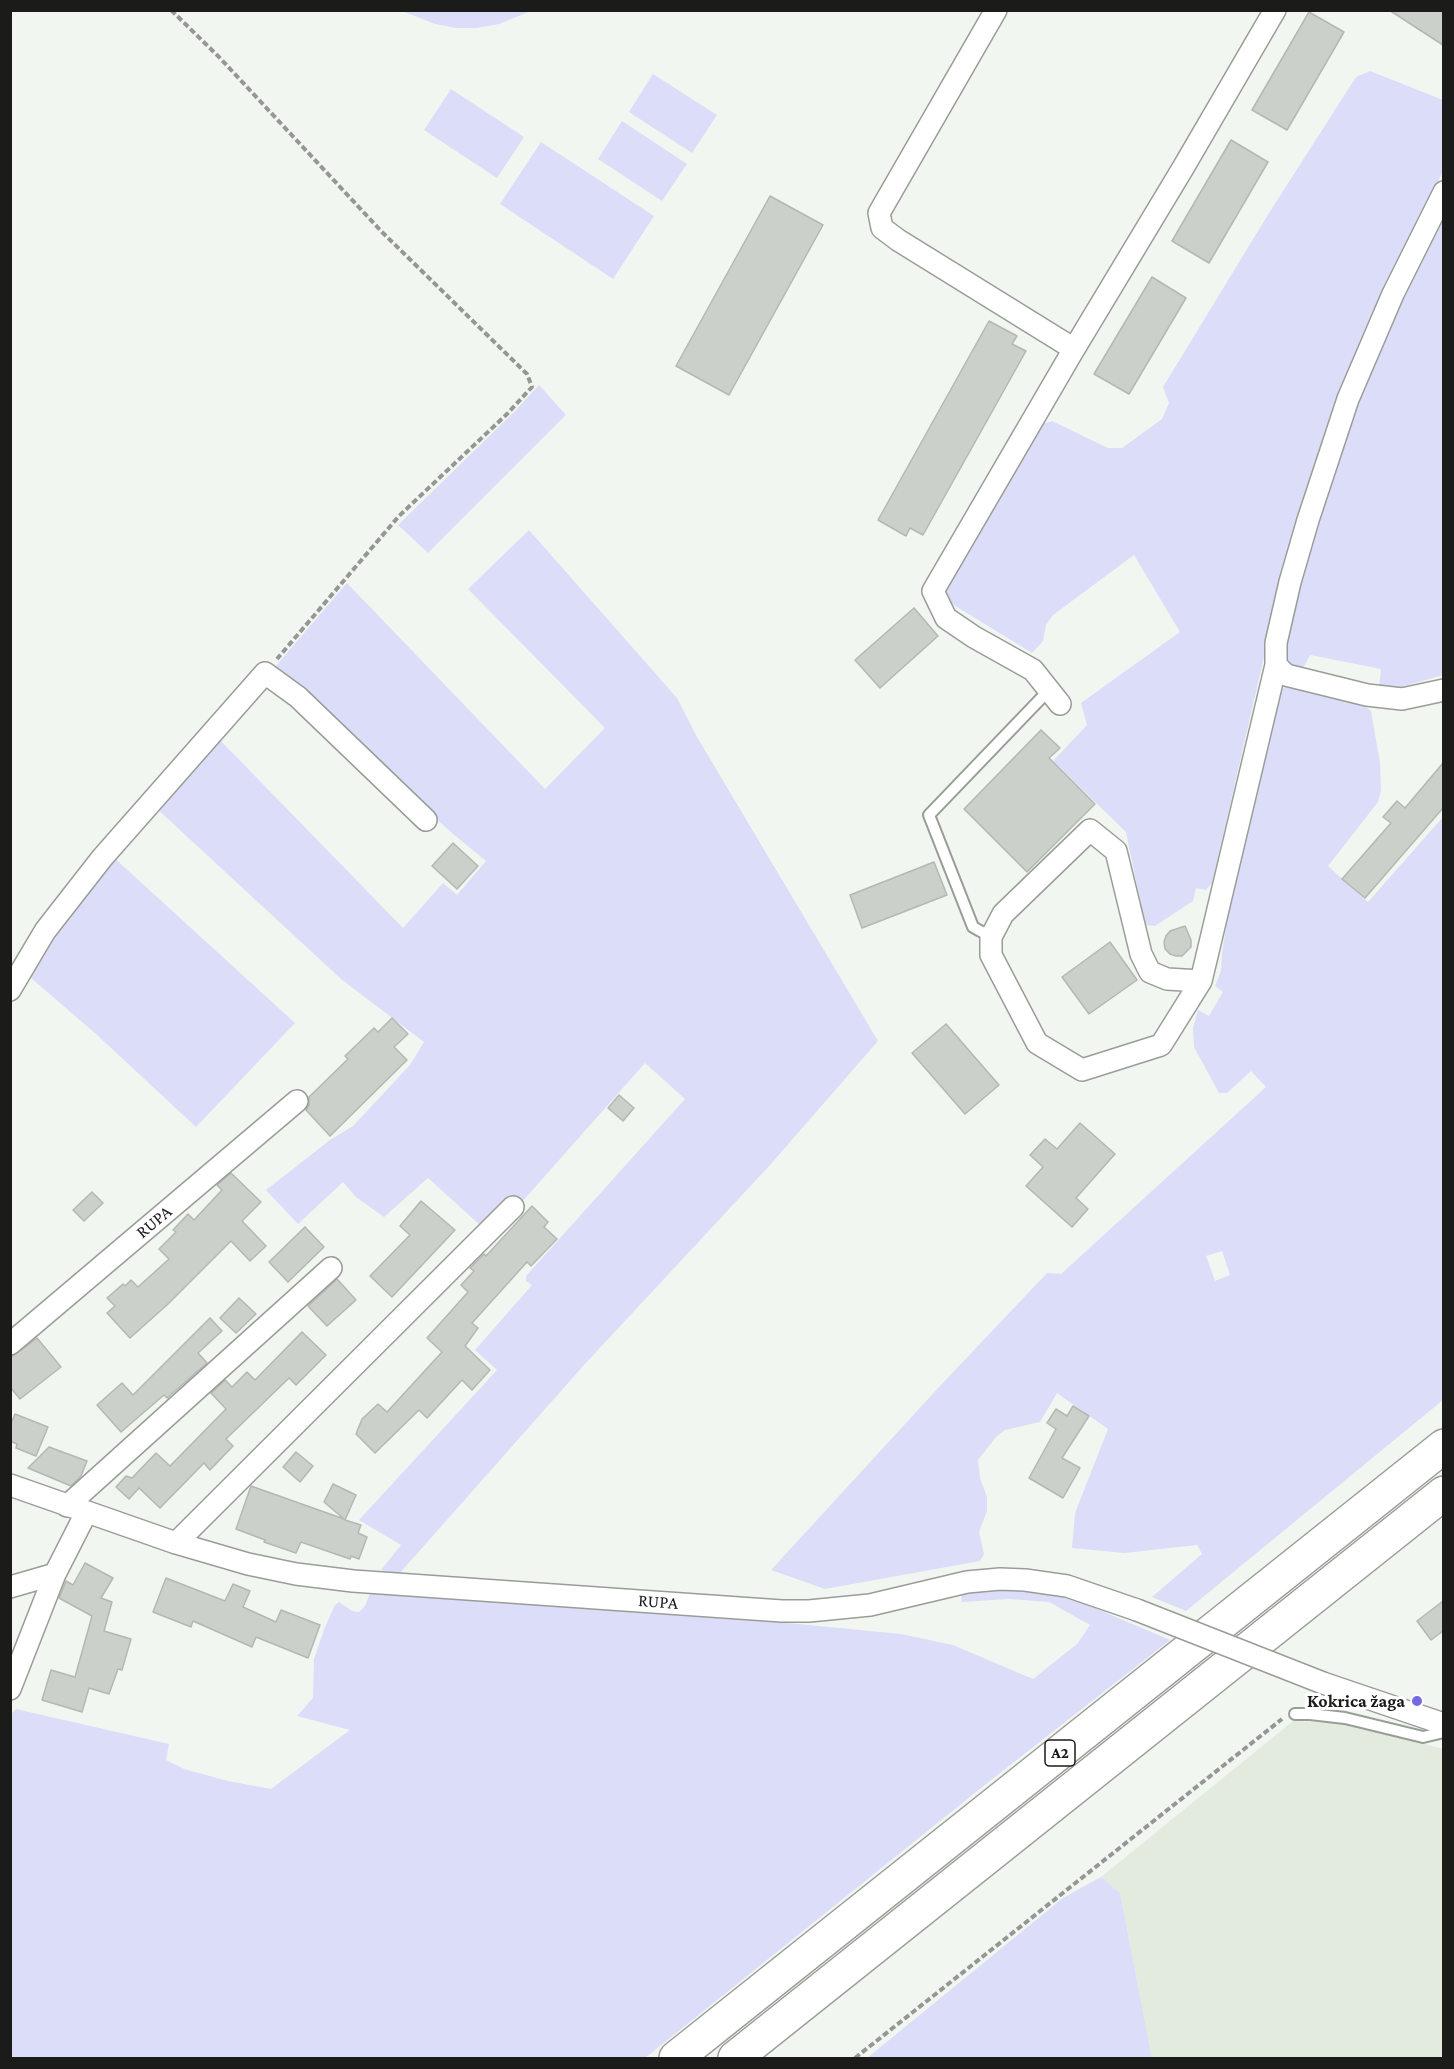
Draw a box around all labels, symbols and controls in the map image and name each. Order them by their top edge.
street label: RUPA [132,1201,176,1243]
street label: RUPA [637,1590,679,1614]
place label: Kokrica žaga [1307,1690,1405,1712]
marker: Kokrica žaga [1410,1694,1424,1708]
road number: A2 [1045,1740,1075,1766]

